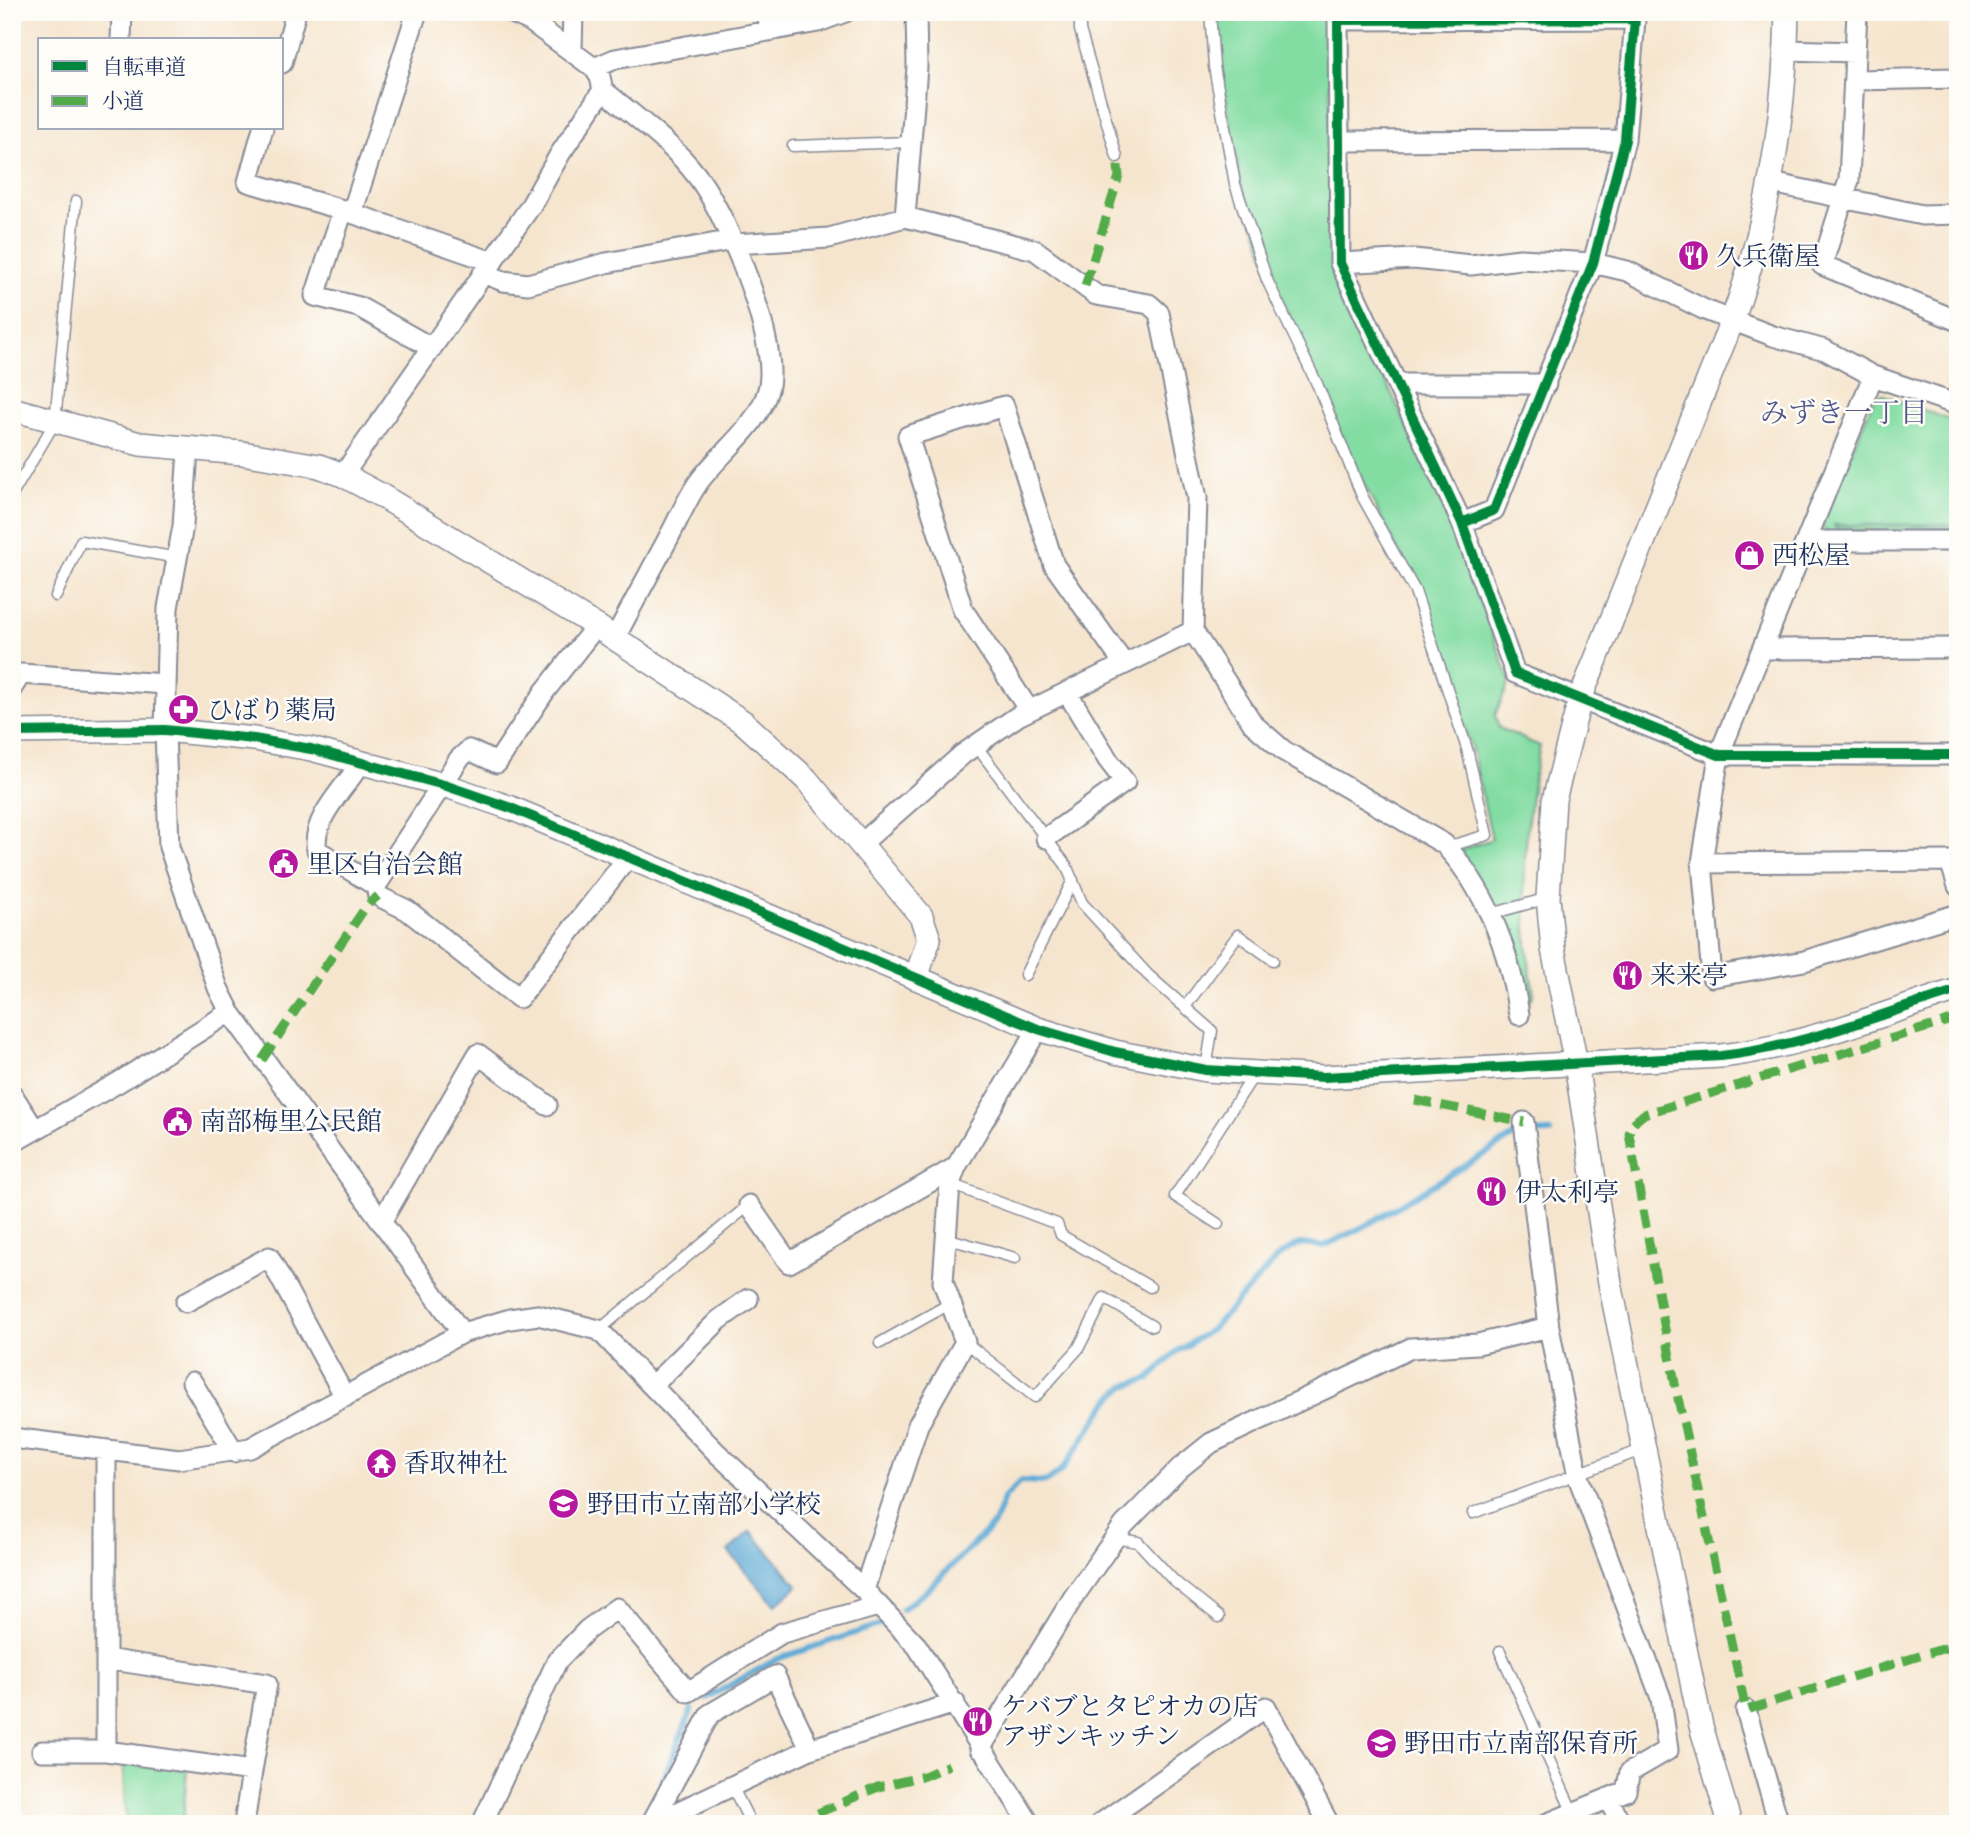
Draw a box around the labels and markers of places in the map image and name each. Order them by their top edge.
restaurant icon: 久兵衛屋 [1676,239,1710,273]
place label: 久兵衛屋 [1716,241,1820,272]
shop icon: 西松屋 [1732,538,1766,572]
place label: 西松屋 [1772,540,1850,571]
pharmacy icon: ひばり薬局 [167,693,201,727]
place label: ひばり薬局 [207,695,337,726]
public building icon: 里区自治会館 [267,847,301,881]
place label: 里区自治会館 [307,849,463,880]
restaurant icon: 来来亭 [1610,958,1644,992]
place label: 来来亭 [1650,960,1728,991]
public building icon: 南部梅里公民館 [160,1104,194,1138]
place label: 南部梅里公民館 [200,1106,382,1137]
restaurant icon: 伊太利亭 [1475,1175,1509,1209]
place label: 伊太利亭 [1515,1177,1619,1208]
temple icon: 香取神社 [364,1446,398,1480]
place label: 香取神社 [404,1448,508,1479]
school or university icon: 野田市立南部小学校 [547,1487,581,1521]
place label: 野田市立南部小学校 [587,1489,821,1520]
place label: ケバブとタピオカの店 アザンキッチン [1001,1691,1259,1752]
restaurant icon: ケバブとタピオカの店 アザンキッチン [961,1704,995,1738]
school or university icon: 野田市立南部保育所 [1364,1726,1398,1760]
place label: 野田市立南部保育所 [1404,1728,1638,1759]

